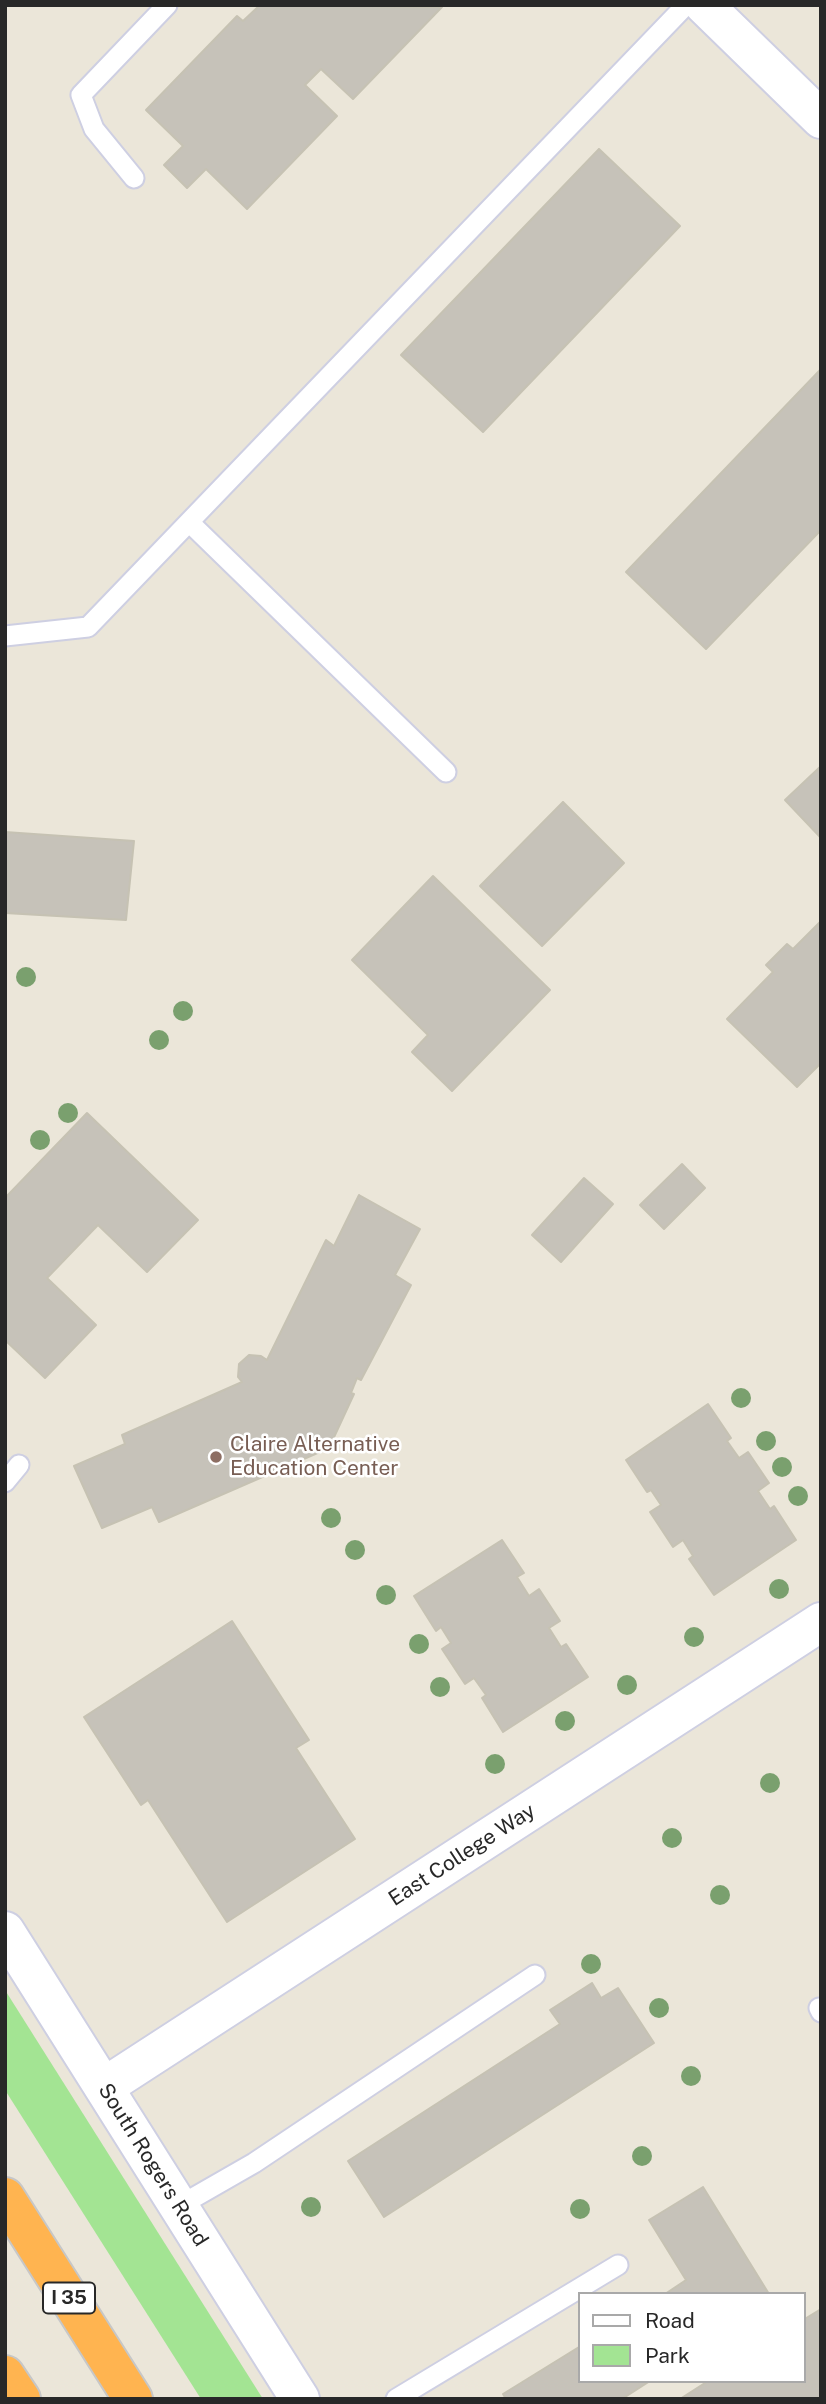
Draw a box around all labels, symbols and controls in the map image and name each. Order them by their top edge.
place label: Claire Alternative Education Center [230,1432,400,1482]
marker: Claire Alternative Education Center [208,1449,224,1465]
street label: East College Way [384,1798,540,1912]
street label: South Rogers Road [93,2079,213,2251]
road number: I 35 [43,2282,95,2314]
legend [578,2292,805,2383]
text: Road [645,2308,695,2333]
text: Park [645,2343,690,2368]

